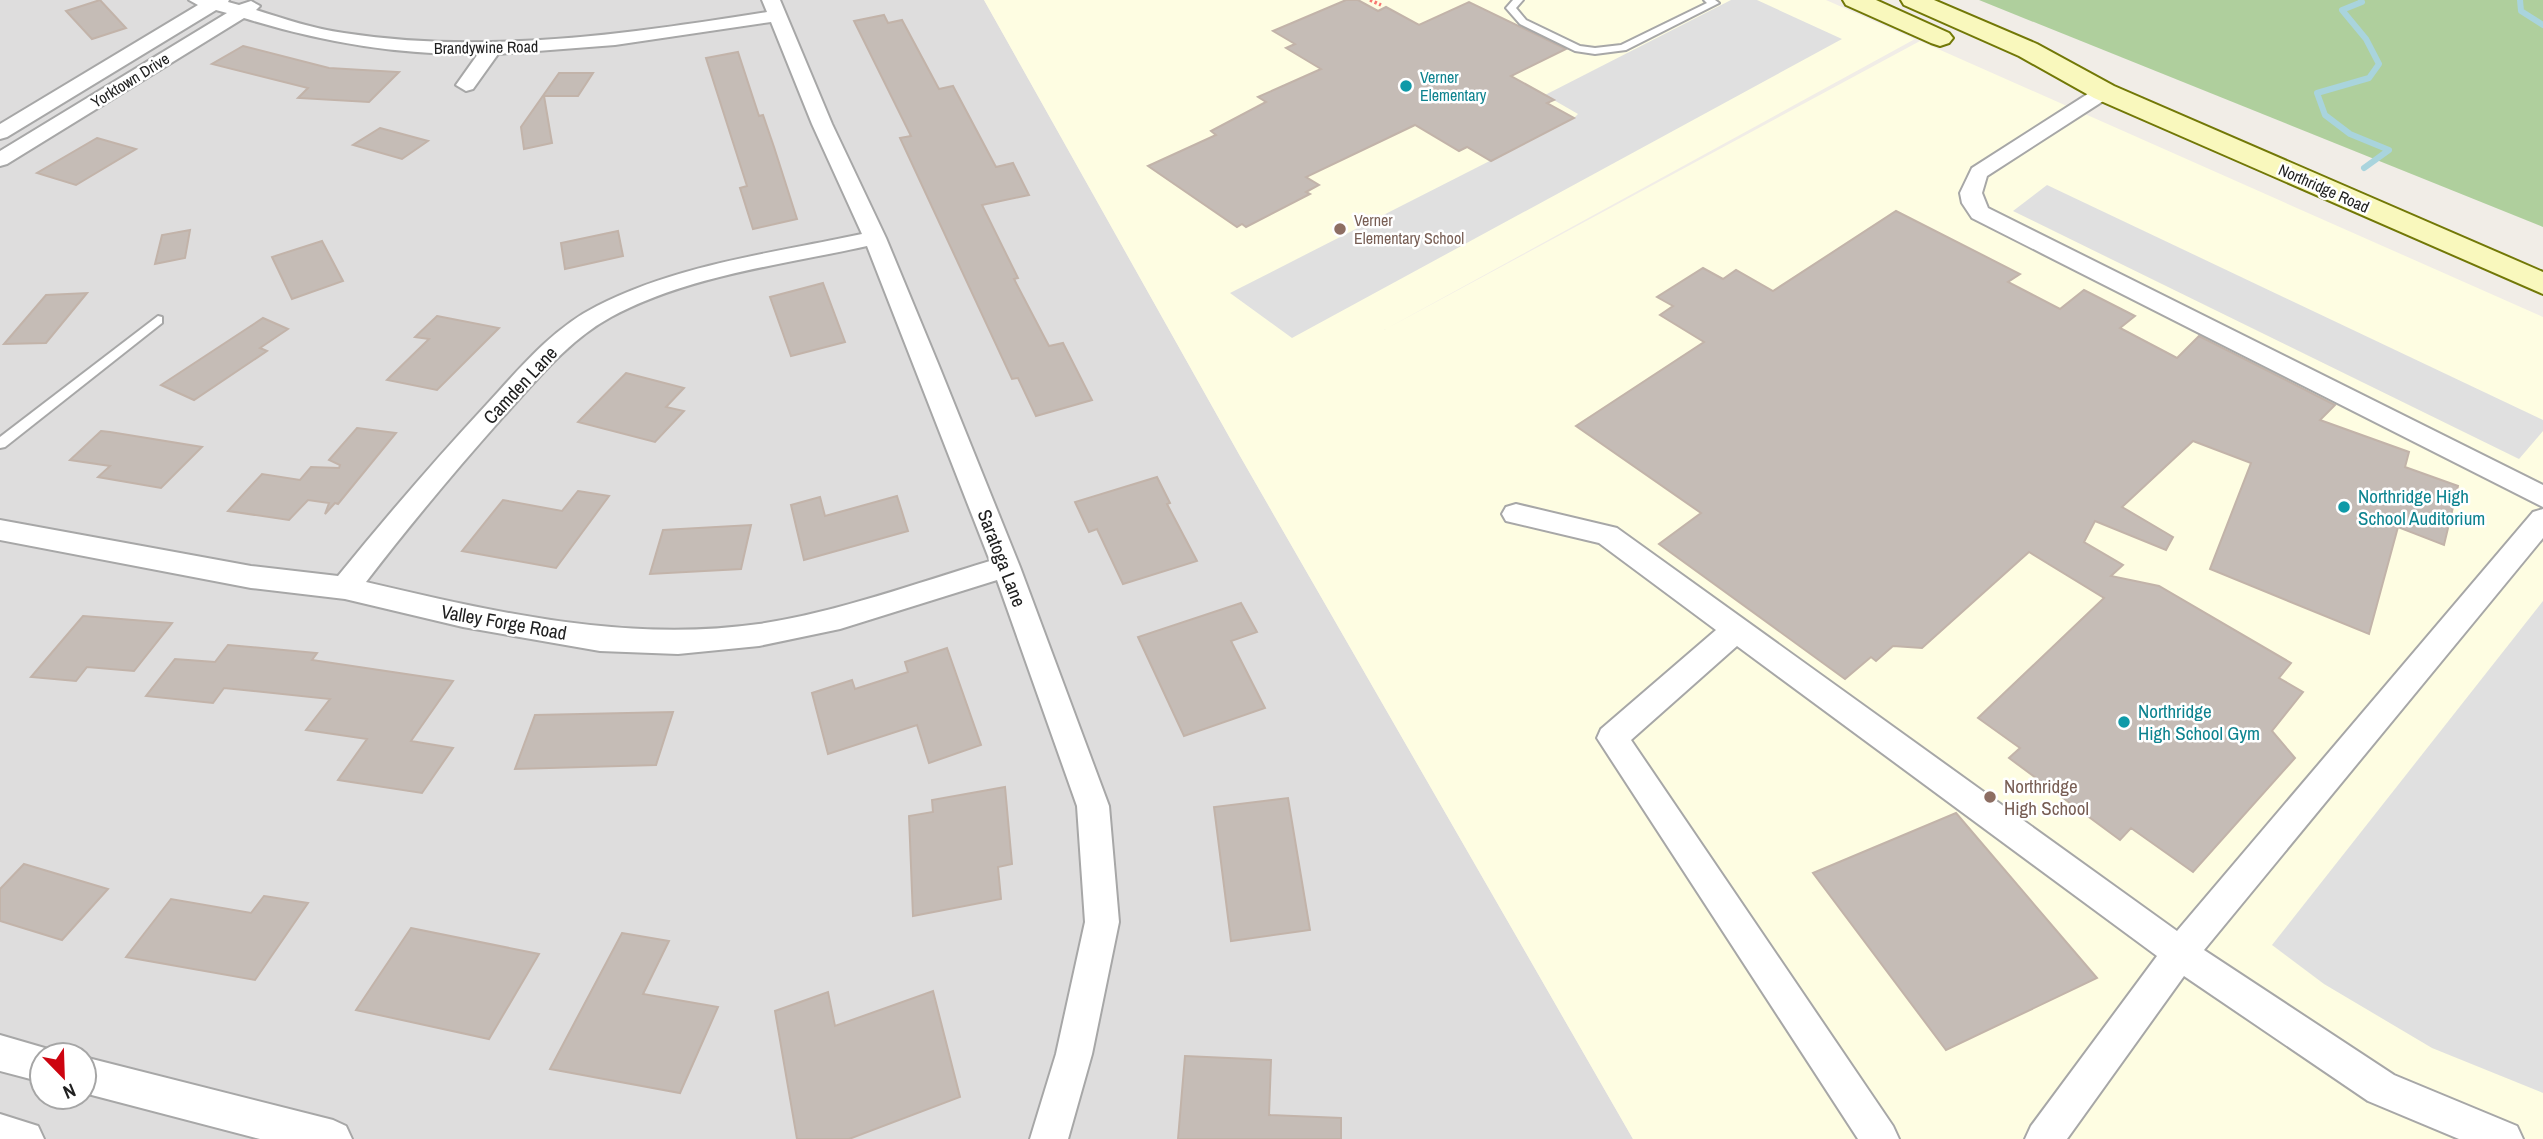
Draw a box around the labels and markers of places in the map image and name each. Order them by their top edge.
place label: Verner Elementary [1420,66,1487,106]
marker: Verner Elementary [1398,78,1414,94]
place label: Verner Elementary School [1354,209,1464,249]
marker: Verner Elementary School [1332,221,1348,237]
place label: Northridge High School Auditorium [2358,483,2485,531]
marker: Northridge High School Auditorium [2336,499,2352,515]
place label: Northridge High School Gym [2138,698,2260,746]
marker: Northridge High School Gym [2116,714,2132,730]
place label: Northridge High School [2004,773,2089,821]
marker: Northridge High School [1982,789,1998,805]

